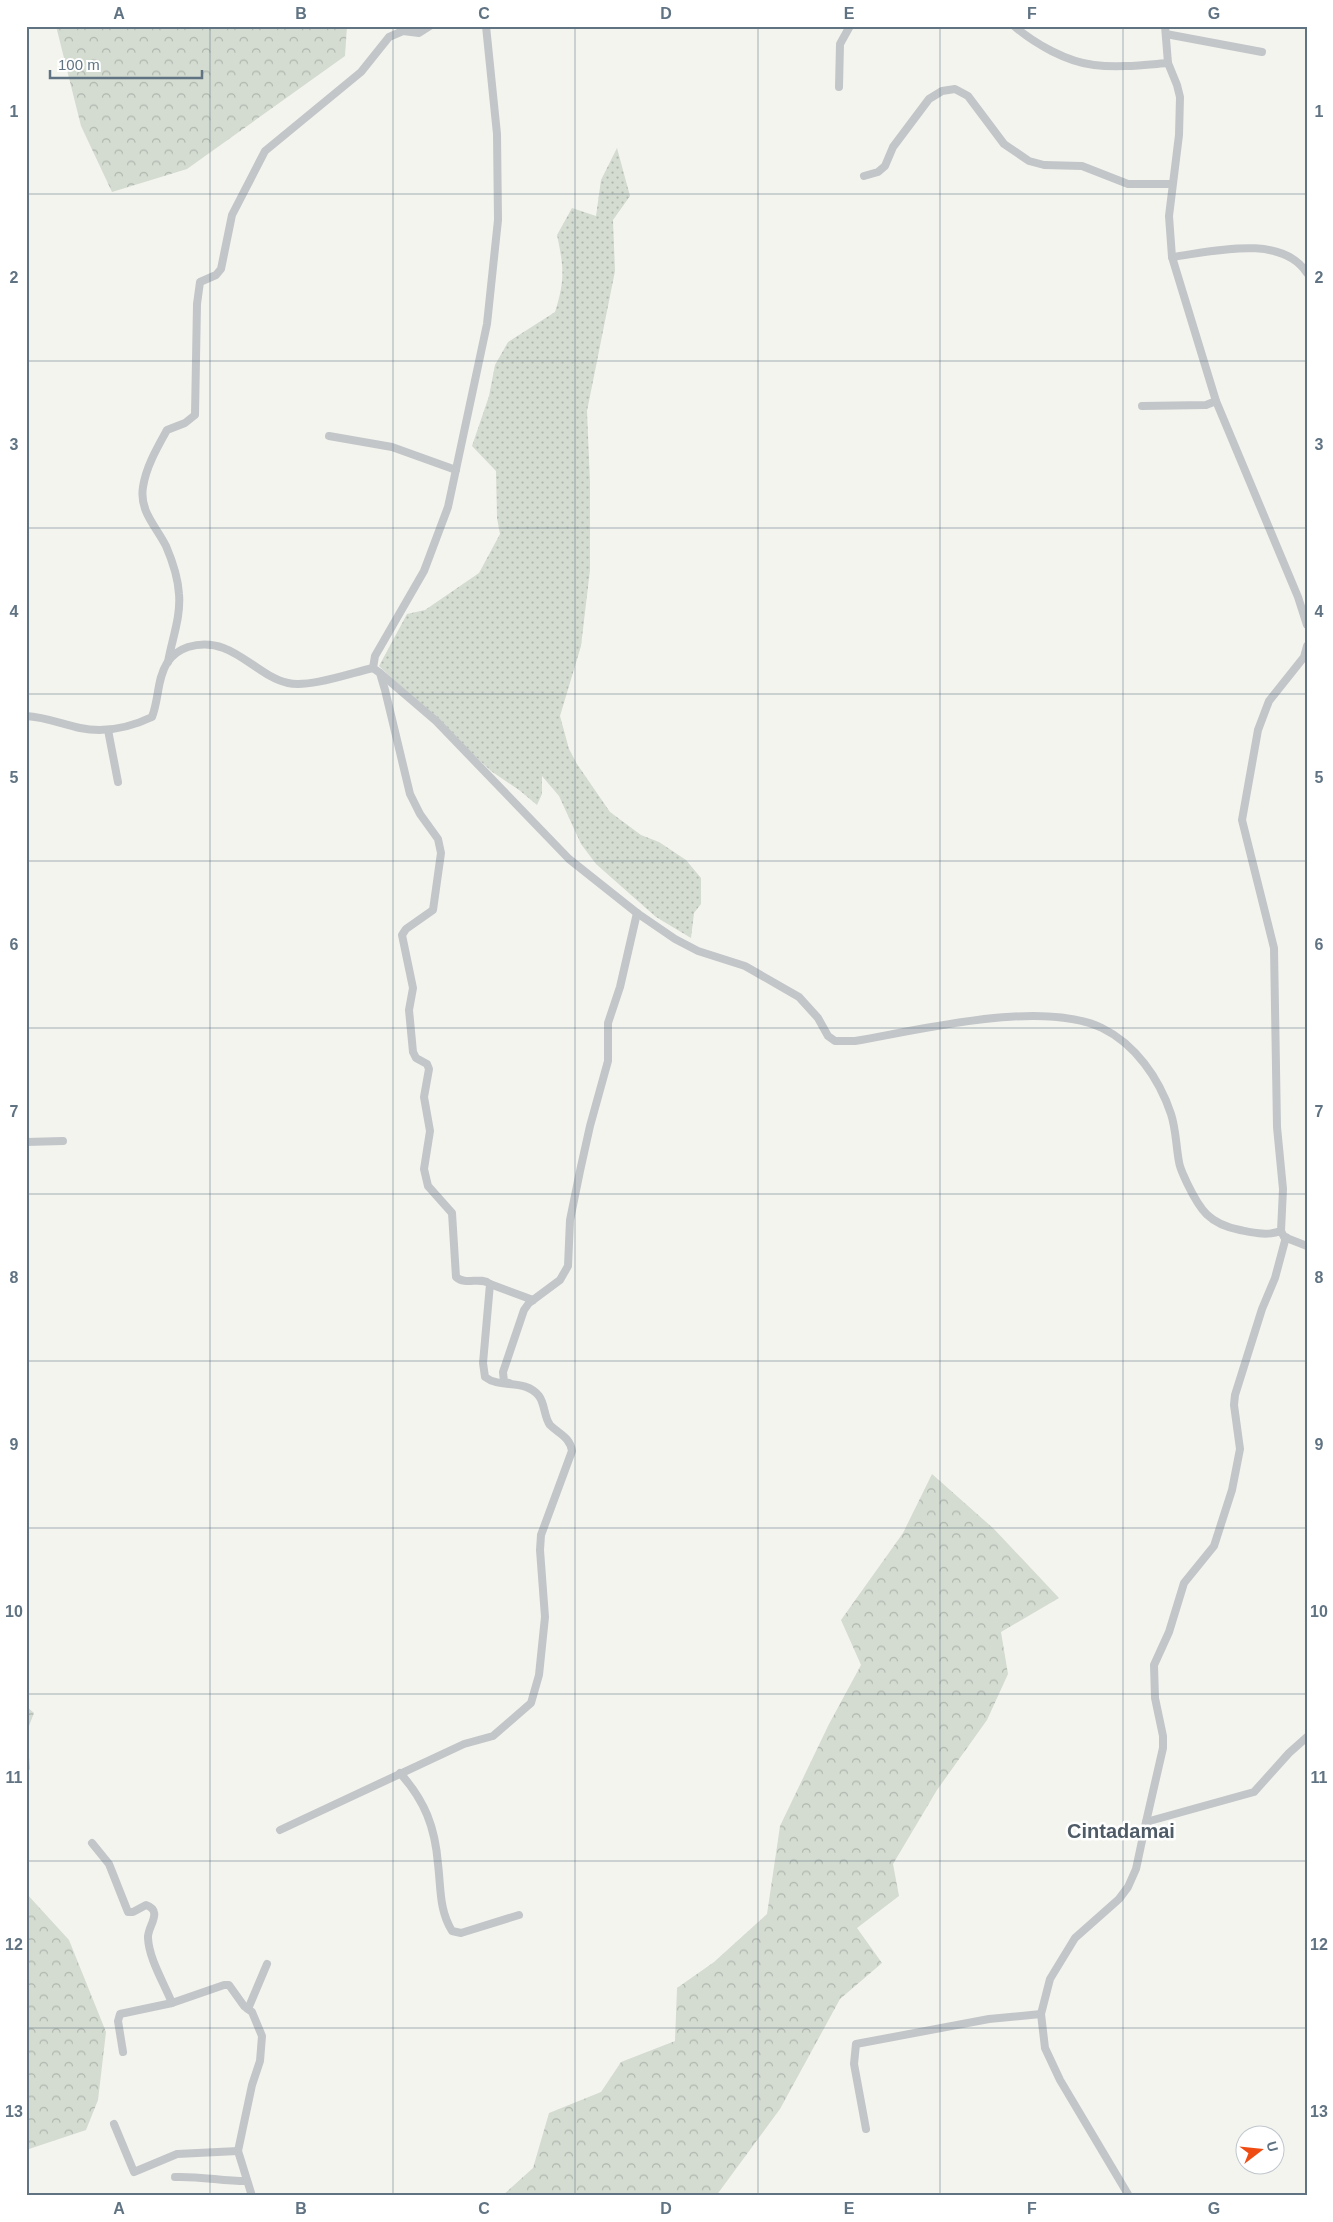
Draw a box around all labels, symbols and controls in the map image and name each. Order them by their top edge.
text: A [113,5,125,22]
text: B [295,5,307,22]
text: C [478,5,490,22]
text: D [660,5,672,22]
text: E [844,5,855,22]
text: F [1027,5,1037,22]
text: G [1208,5,1220,22]
scale bar [50,48,202,80]
text: 100 m [58,56,100,73]
text: 1 [10,103,19,120]
text: 1 [1315,103,1324,120]
text: 2 [10,269,19,286]
text: 2 [1315,269,1324,286]
text: 3 [10,436,19,453]
text: 3 [1315,436,1324,453]
text: 4 [10,603,19,620]
text: 4 [1315,603,1324,620]
text: 5 [10,769,19,786]
text: 5 [1315,769,1324,786]
text: 6 [10,936,19,953]
text: 6 [1315,936,1324,953]
text: 7 [10,1103,19,1120]
text: 7 [1315,1103,1324,1120]
text: 8 [10,1269,19,1286]
text: 8 [1315,1269,1324,1286]
text: 9 [10,1436,19,1453]
text: 9 [1315,1436,1324,1453]
text: 10 [5,1603,23,1620]
text: 10 [1310,1603,1328,1620]
text: 11 [6,1769,23,1786]
text: 11 [1311,1769,1328,1786]
district label: Cintadamai [1067,1820,1175,1842]
text: 12 [5,1936,23,1953]
text: 12 [1310,1936,1328,1953]
text: 13 [5,2103,23,2120]
text: 13 [1310,2103,1328,2120]
north arrow [1236,2124,1286,2174]
text: U [1263,2139,1282,2153]
text: A [113,2200,125,2217]
text: B [295,2200,307,2217]
text: C [478,2200,490,2217]
text: D [660,2200,672,2217]
text: E [844,2200,855,2217]
text: F [1027,2200,1037,2217]
text: G [1208,2200,1220,2217]

